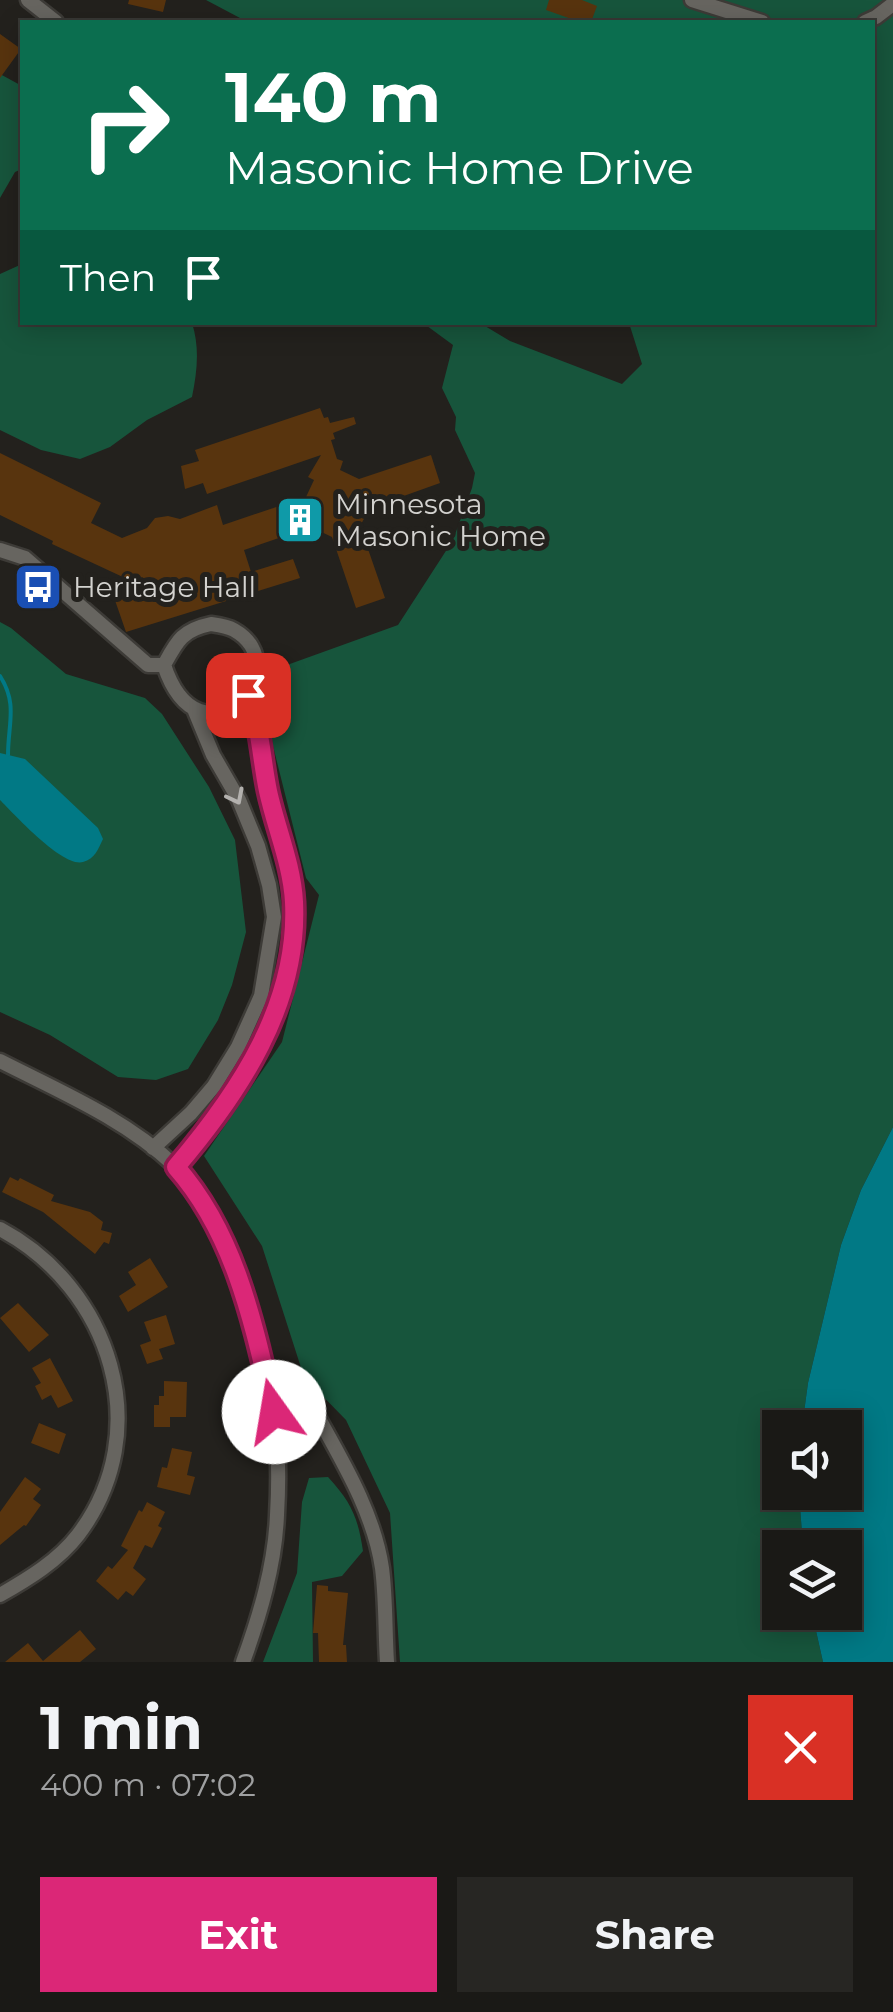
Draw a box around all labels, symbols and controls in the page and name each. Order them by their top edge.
text: 140 m [225,54,441,140]
icon: right [60,60,190,190]
text: Masonic Home Drive [225,140,694,195]
icon: arrive [176,250,231,305]
text: Then [60,254,156,301]
place label: Minnesota Masonic Home [335,487,546,553]
building icon: Minnesota Masonic Home [274,494,326,546]
bus stop icon: Heritage Hall [12,561,64,613]
place label: Heritage Hall [73,570,256,604]
pin [206,653,291,738]
icon: arrive [221,668,276,723]
one-way arrow [224,786,243,804]
position arrow [222,1360,326,1464]
map controls [762,1410,862,1630]
button: sound [762,1410,862,1510]
button: layers [762,1530,862,1630]
text: 1 min [40,1691,203,1764]
button: close [748,1695,853,1800]
text: 400 m · 07:02 [40,1765,256,1804]
button: Exit [40,1877,437,1992]
button: Share [457,1877,853,1992]

